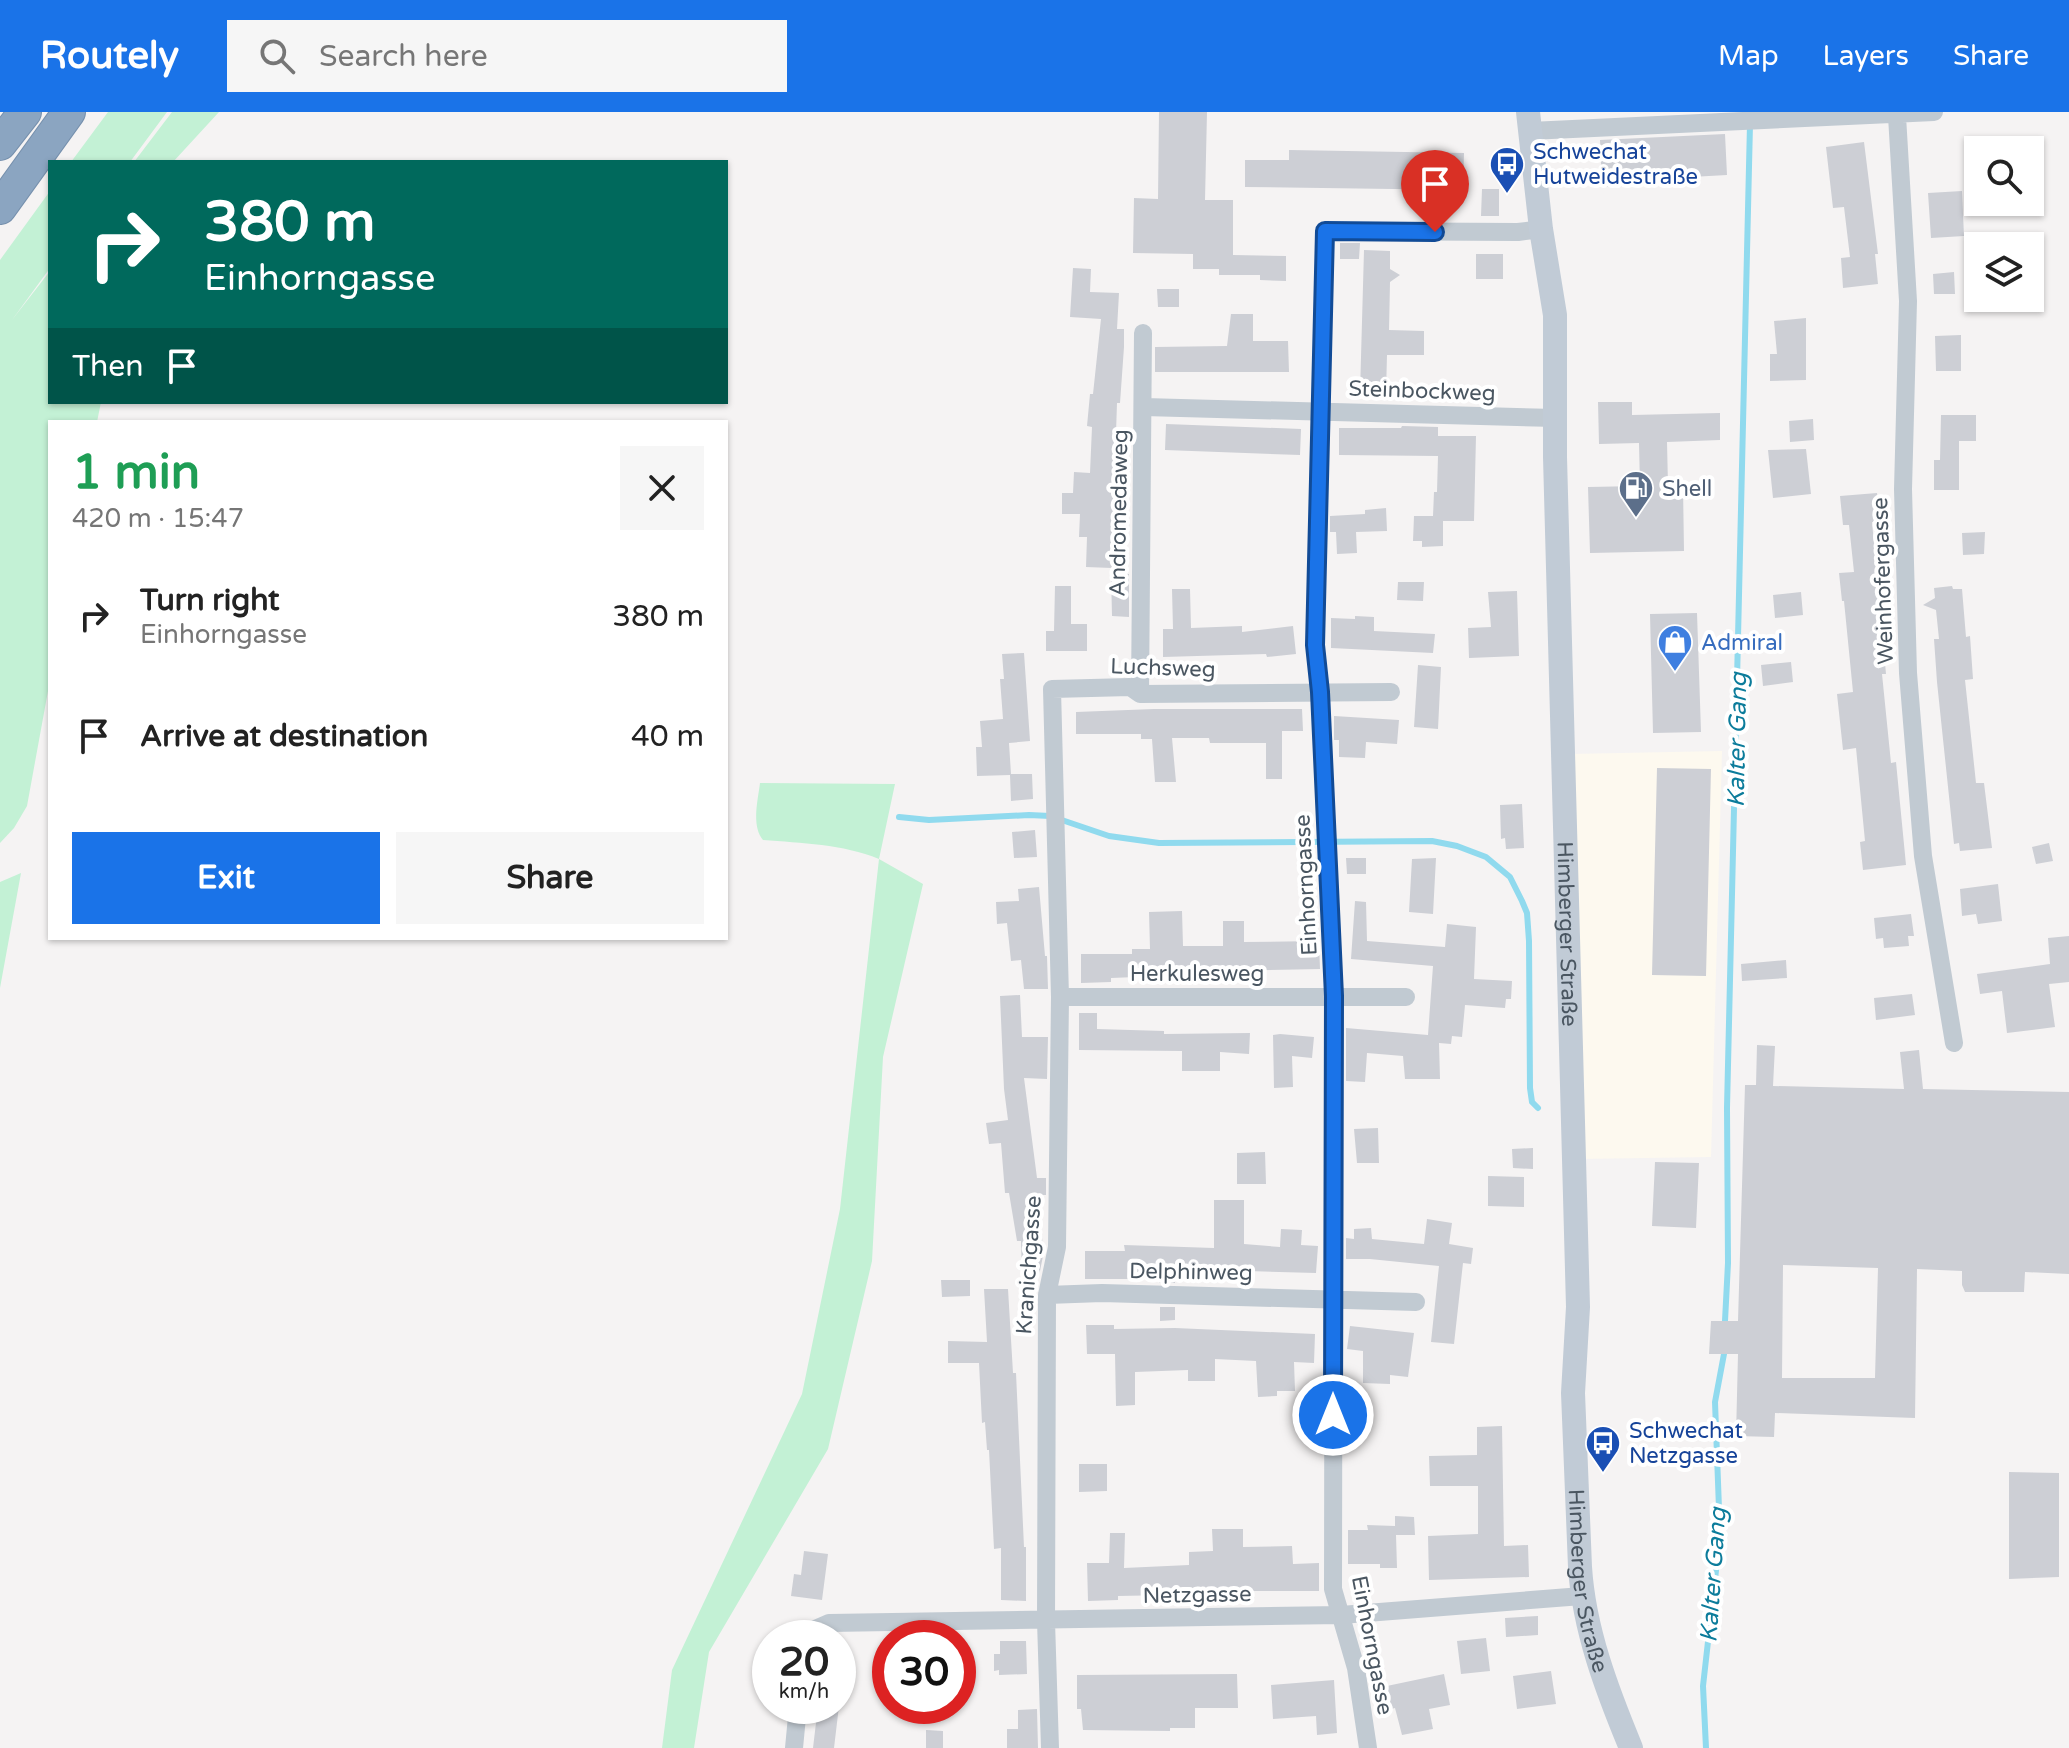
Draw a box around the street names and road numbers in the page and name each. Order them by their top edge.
street label: Steinbockweg [1348,375,1496,407]
street label: Andromedaweg [1105,429,1133,597]
street label: Weinhofergasse [1867,497,1899,665]
street label: Luchsweg [1110,653,1216,683]
street label: Einhorngasse [1289,814,1323,956]
street label: Himberger Straße [1551,841,1582,1027]
street label: Herkulesweg [1130,961,1264,987]
street label: Kranichgasse [1011,1195,1047,1335]
street label: Delphinweg [1129,1258,1253,1286]
street label: Himberger Straße [1563,1489,1613,1676]
street label: Einhorngasse [1346,1573,1398,1717]
street label: Netzgasse [1142,1581,1252,1609]

